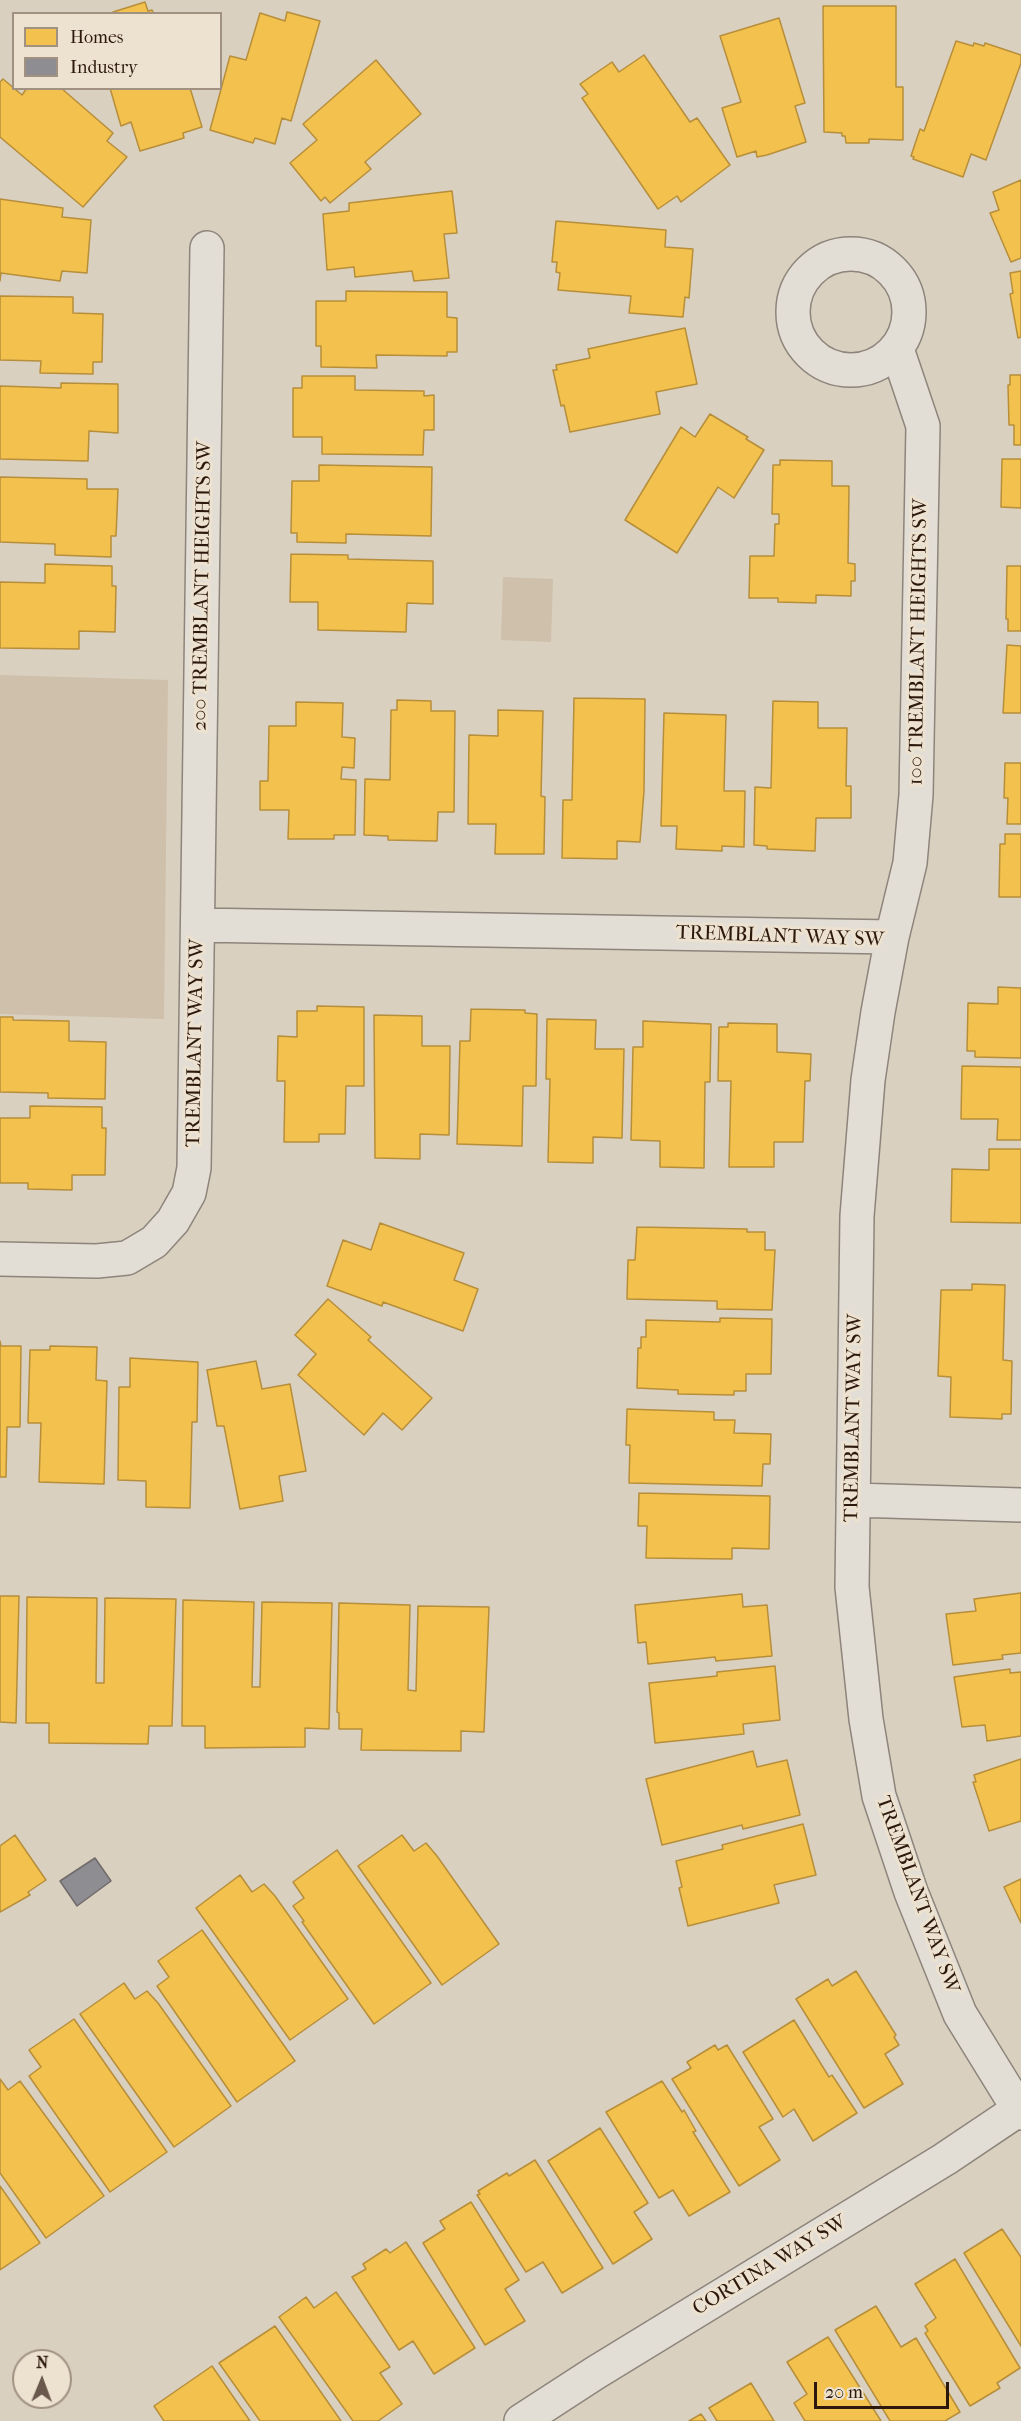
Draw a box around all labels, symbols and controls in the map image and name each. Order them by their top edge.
legend [12,12,222,90]
text: Homes [70,27,124,48]
text: Industry [70,57,138,78]
street label: 200 TREMBLANT HEIGHTS SW [188,441,218,731]
street label: 100 TREMBLANT HEIGHTS SW [904,498,934,786]
street label: TREMBLANT WAY SW [676,921,884,953]
street label: TREMBLANT WAY SW [182,939,210,1147]
street label: TREMBLANT WAY SW [840,1314,868,1522]
street label: TREMBLANT WAY SW [870,1793,964,1997]
street label: CORTINA WAY SW [689,2211,851,2321]
north arrow [12,2349,72,2409]
text: N [36,2353,49,2372]
scale bar [817,2370,952,2408]
text: 20 m [825,2382,863,2403]

